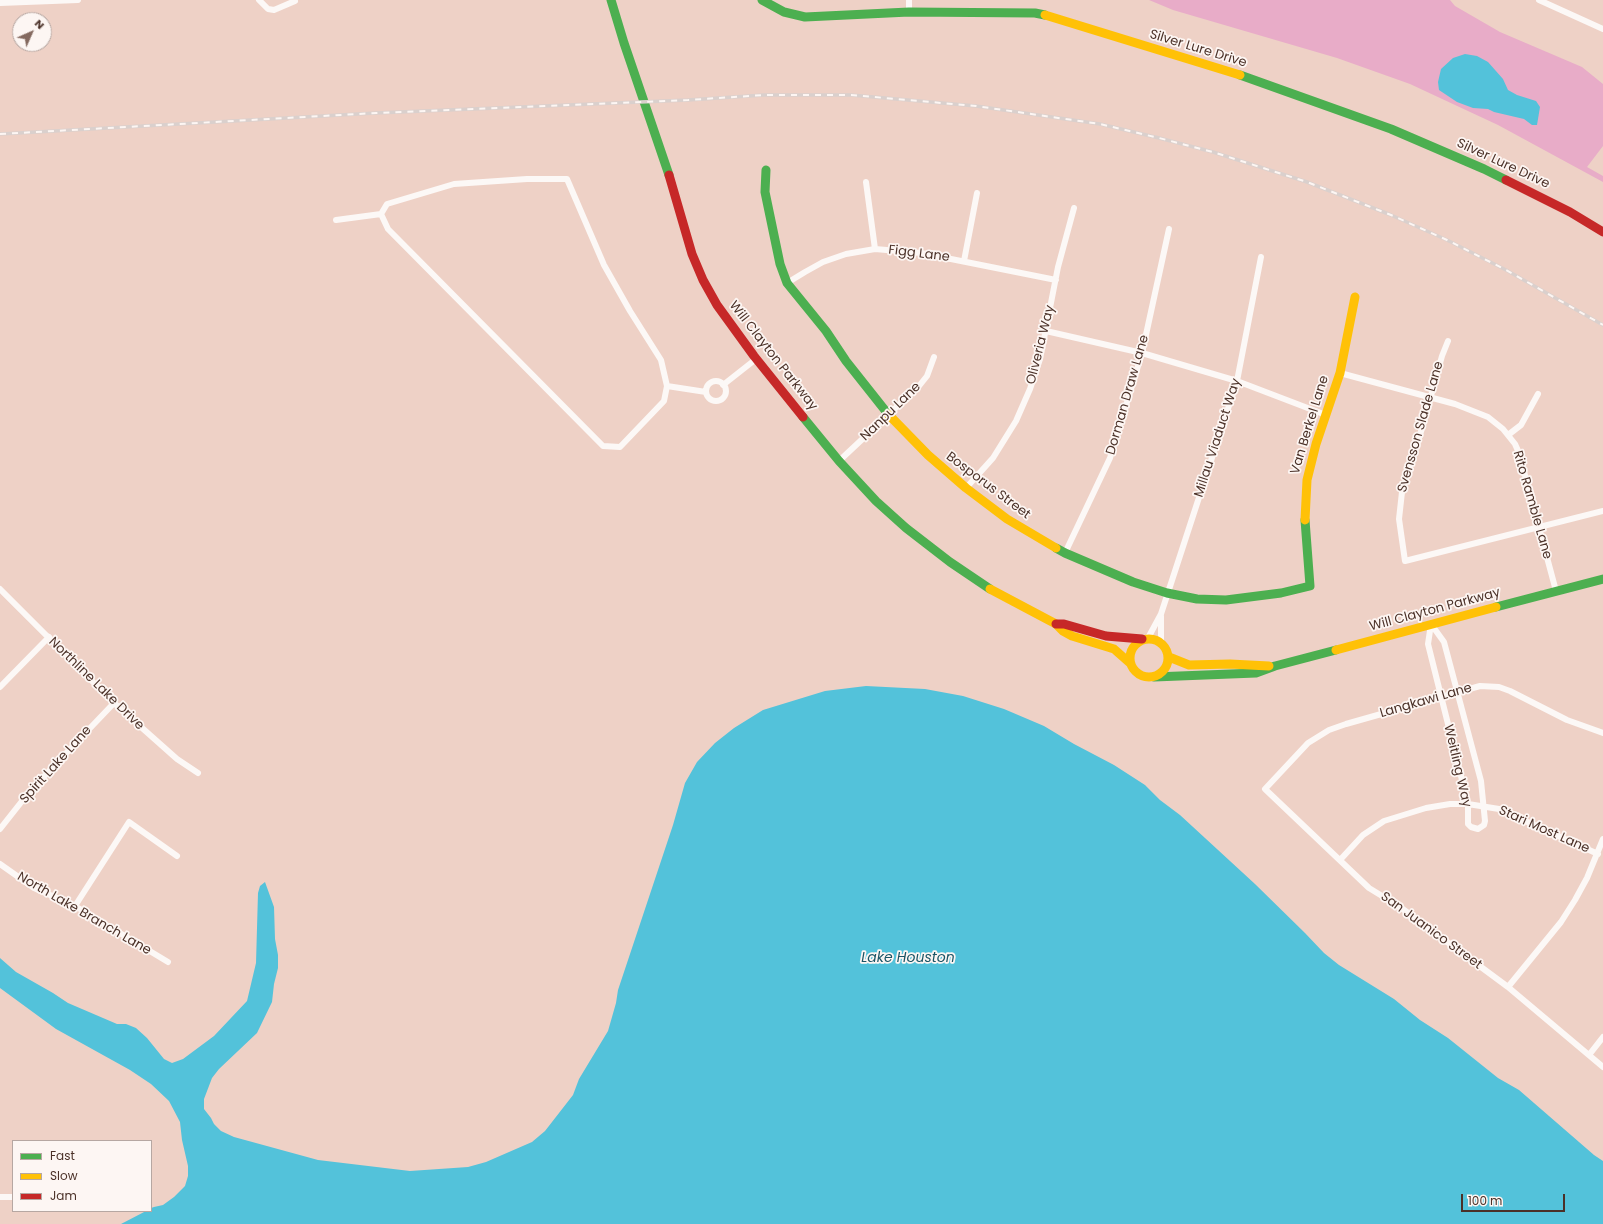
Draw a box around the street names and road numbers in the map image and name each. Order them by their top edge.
street label: Silver Lure Drive [1148,27,1248,71]
street label: Silver Lure Drive [1454,136,1552,192]
street label: Figg Lane [887,243,951,265]
street label: Will Clayton Parkway [725,298,821,414]
street label: Oliveria Way [1024,304,1058,386]
street label: Dorman Draw Lane [1103,333,1153,457]
street label: Svensson Slade Lane [1395,360,1447,494]
street label: Van Berkel Lane [1288,374,1332,476]
street label: Millau Viaduct Way [1191,377,1245,499]
street label: Nanpu Lane [858,379,924,445]
street label: Bosporus Street [943,449,1033,523]
street label: Rito Ramble Lane [1509,449,1555,561]
street label: Will Clayton Parkway [1368,585,1502,635]
street label: Northline Lake Drive [45,634,147,734]
street label: Langkawi Lane [1378,680,1474,722]
street label: Spirit Lake Lane [17,723,95,807]
street label: Weitling Way [1440,723,1474,809]
street label: Stari Most Lane [1496,803,1592,857]
street label: North Lake Branch Lane [14,869,154,959]
street label: San Juanico Street [1377,889,1485,973]

